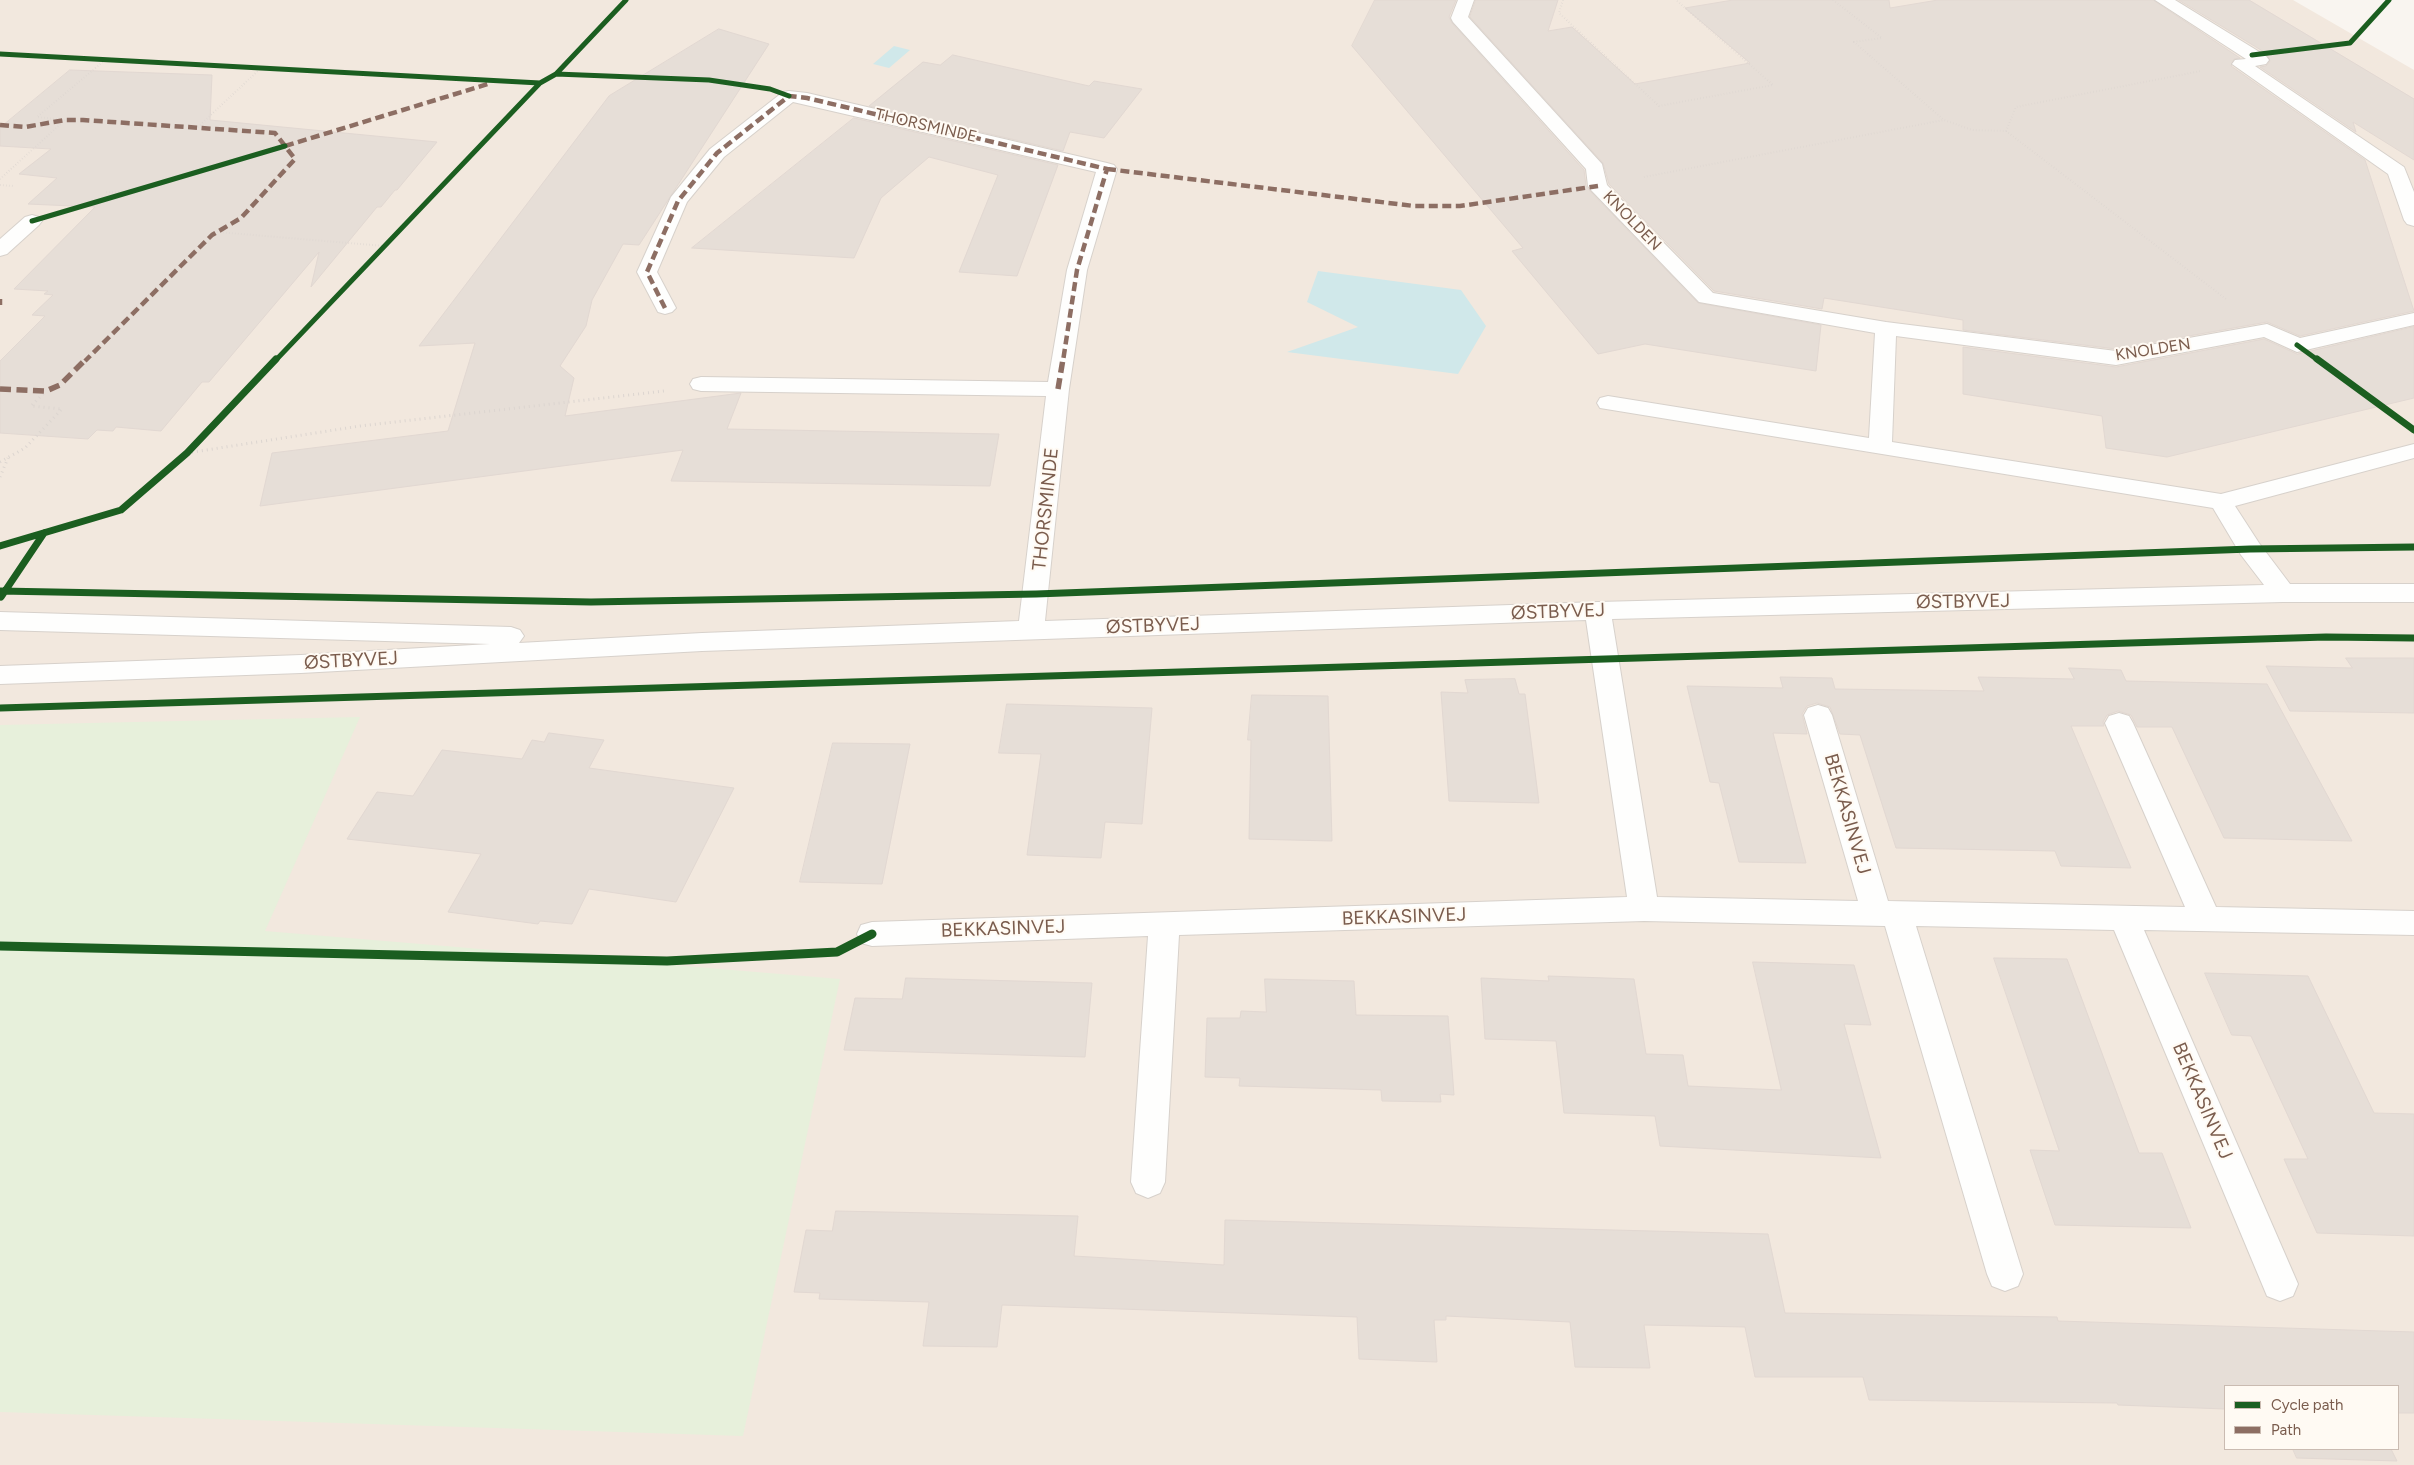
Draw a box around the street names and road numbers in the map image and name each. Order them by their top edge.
street label: THORSMINDE [873,105,979,147]
street label: KNOLDEN [1599,187,1665,255]
street label: KNOLDEN [2114,335,2192,365]
street label: THORSMINDE [1028,446,1064,572]
street label: ØSTBYVEJ [1916,590,2010,614]
street label: ØSTBYVEJ [1510,599,1606,625]
street label: ØSTBYVEJ [1105,613,1201,639]
street label: ØSTBYVEJ [303,647,399,675]
street label: BEKKASINVEJ [1819,751,1875,877]
street label: BEKKASINVEJ [1341,903,1467,931]
street label: BEKKASINVEJ [940,915,1066,943]
street label: BEKKASINVEJ [2167,1039,2237,1163]

